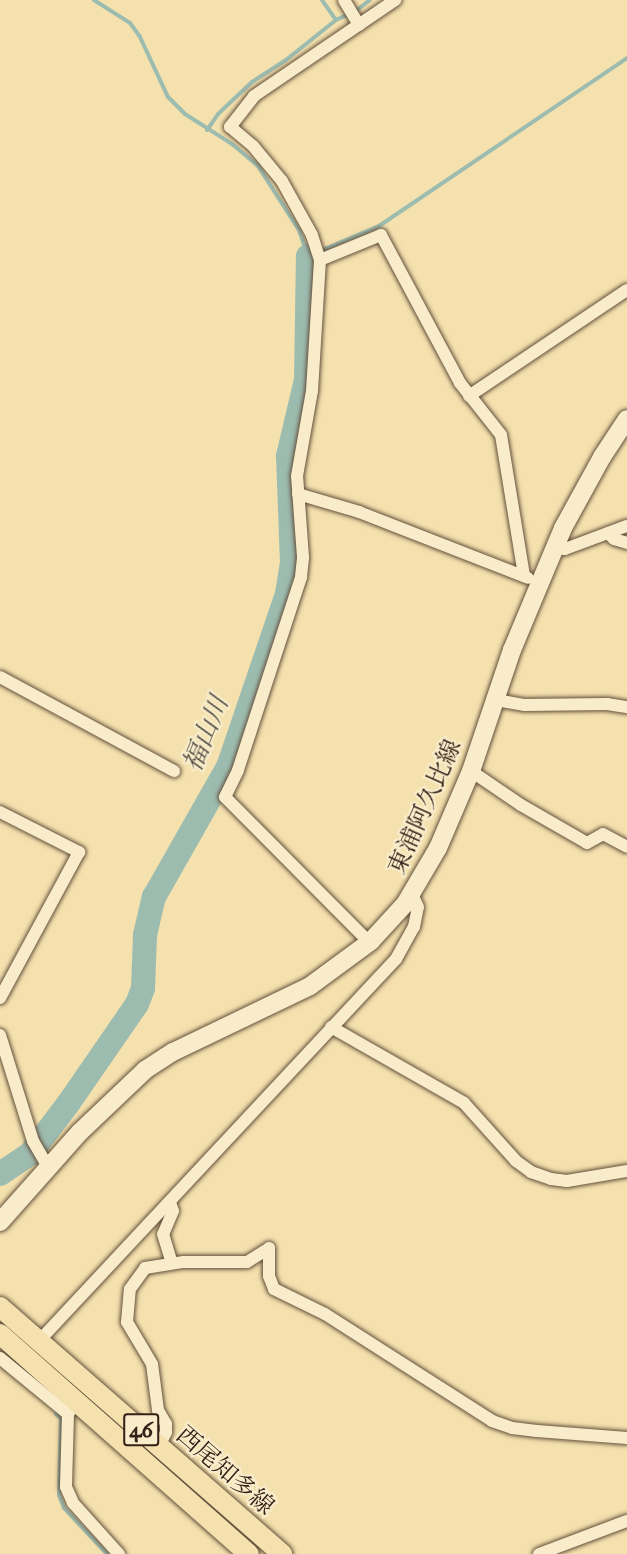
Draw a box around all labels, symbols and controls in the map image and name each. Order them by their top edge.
water label: 福山川 [177,692,235,776]
street label: 東浦阿久比線 [383,735,467,879]
road number: 46 [123,1411,159,1449]
street label: 西尾知多線 [170,1421,280,1521]

